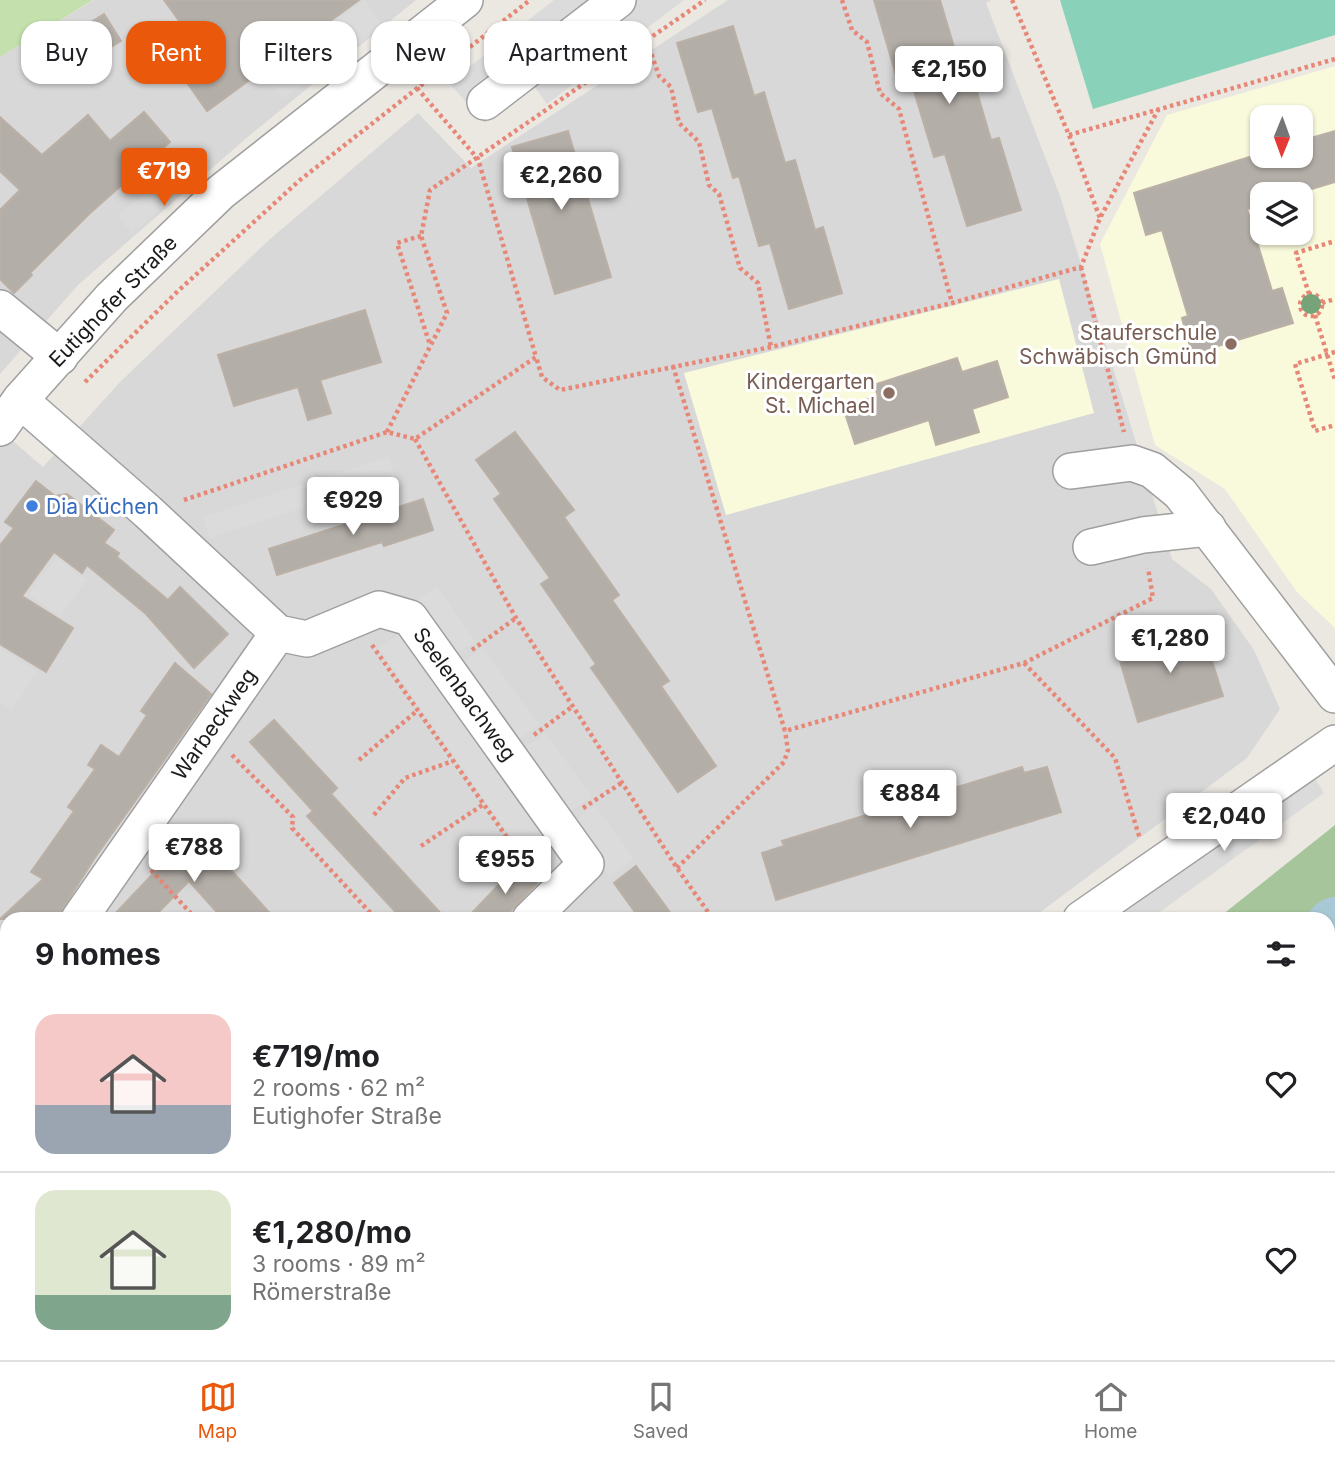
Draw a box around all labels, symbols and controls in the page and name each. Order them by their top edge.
chip: Buy [21,21,112,84]
chip: Rent [126,21,226,84]
chip: Filters [240,21,357,84]
chip: New [371,21,470,84]
chip: Apartment [484,21,652,84]
pin: €2,150 [892,46,1006,106]
text: €2,150 [911,55,987,83]
north arrow [1250,105,1312,168]
map controls [1250,105,1313,245]
pin: €719 [123,148,205,208]
pin: €2,260 [504,152,618,212]
text: €719 [137,157,191,185]
text: €2,260 [520,161,602,189]
button: layers [1250,182,1313,245]
street label: Eutighofer Straße [44,230,182,372]
place label: Stauferschule Schwäbisch Gmünd [1019,320,1217,369]
marker: Stauferschule Schwäbisch Gmünd [1223,336,1239,352]
place label: Kindergarten St. Michael [746,369,875,418]
marker: Kindergarten St. Michael [881,385,897,401]
pin: €929 [312,477,394,537]
text: €929 [323,486,383,514]
place label: Dia Küchen [46,494,159,519]
marker: Dia Küchen [24,498,40,514]
pin: €1,280 [1113,616,1227,675]
street label: Seelenbachweg [408,622,522,766]
text: €1,280 [1131,624,1209,652]
street label: Warbeckweg [166,663,262,785]
pin: €884 [869,770,951,830]
text: €884 [879,779,941,807]
pin: €2,040 [1167,794,1281,853]
text: €2,040 [1182,802,1266,830]
pin: €788 [153,824,235,884]
text: €788 [165,833,223,861]
pin: €955 [464,836,546,896]
text: €955 [475,845,535,873]
icon: filters [1262,935,1300,973]
text: 9 homes [35,936,161,972]
text: €719/mo [252,1038,380,1074]
icon: home [91,1042,175,1126]
icon: heart [1262,1065,1300,1103]
text: 2 rooms · 62 m² [252,1074,425,1102]
text: Eutighofer Straße [252,1102,442,1130]
text: €1,280/mo [252,1214,412,1250]
icon: home [91,1218,175,1302]
icon: heart [1262,1241,1300,1279]
text: 3 rooms · 89 m² [252,1250,426,1278]
text: Römerstraße [252,1278,391,1306]
tab: Map [198,1378,237,1443]
tab: Saved [633,1378,688,1443]
tab: Home [1084,1378,1137,1443]

